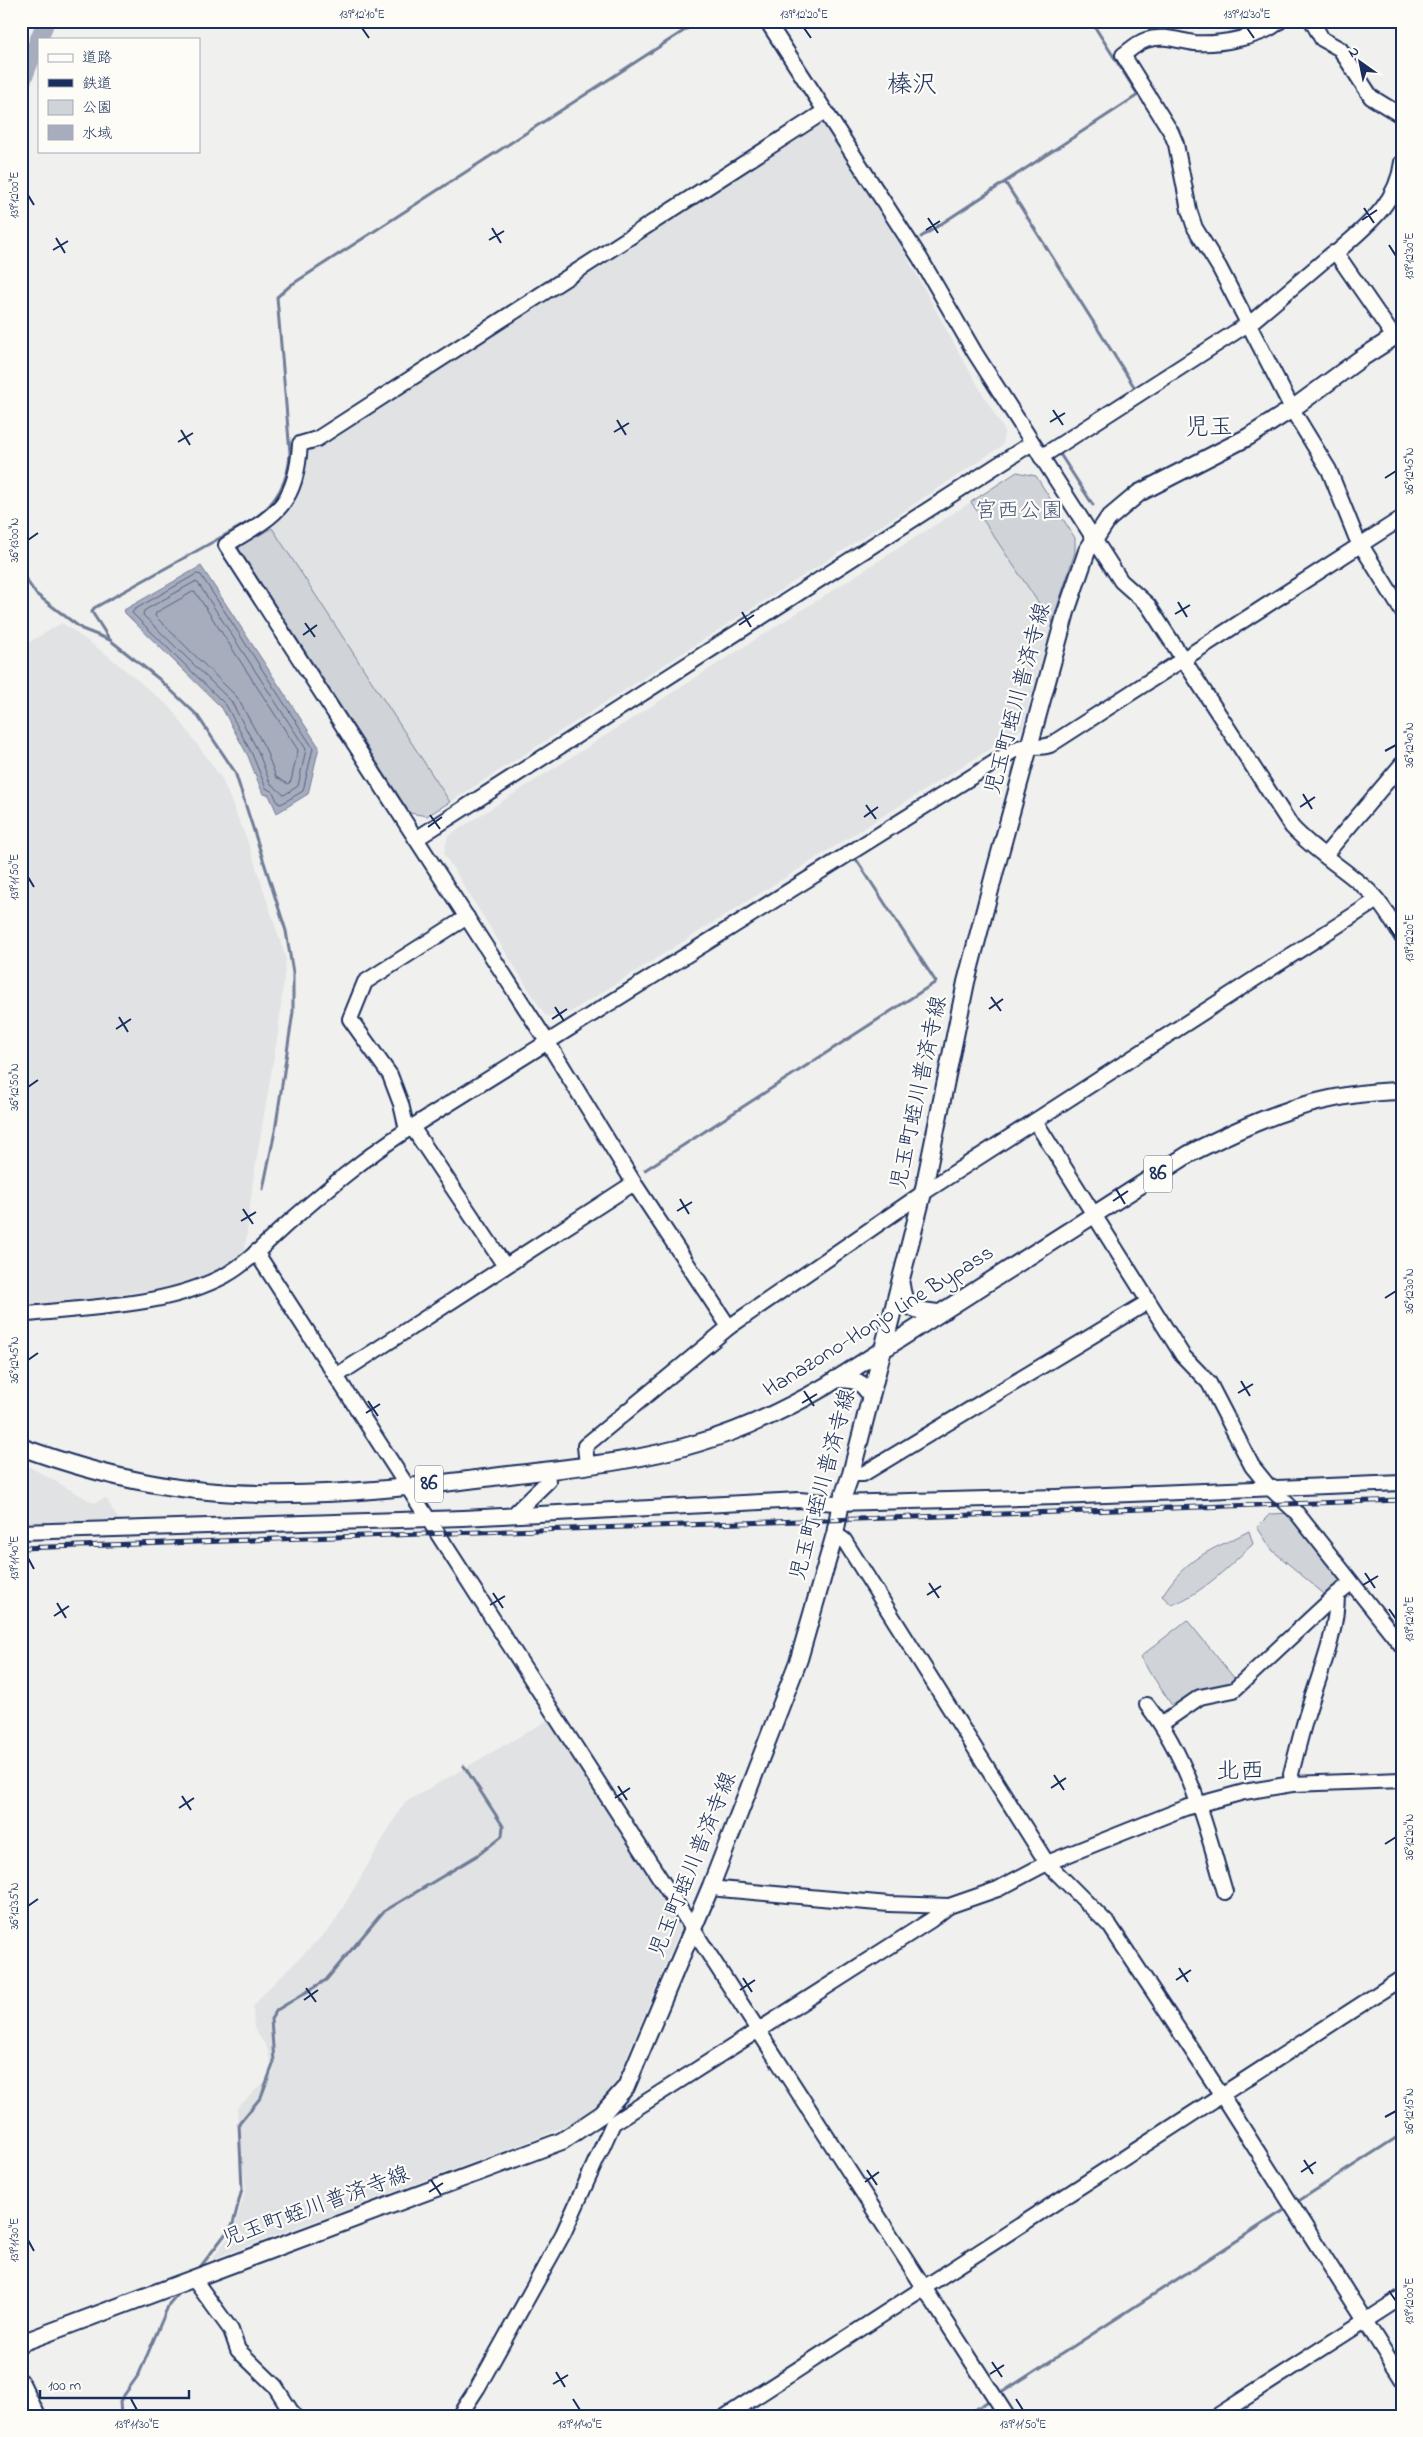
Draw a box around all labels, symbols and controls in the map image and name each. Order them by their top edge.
text: 139°12'10"E [339,6,385,24]
text: 139°12'20"E [780,6,828,24]
text: 139°12'30"E [1224,6,1270,24]
legend [38,38,200,152]
north arrow [1336,38,1386,88]
text: N [1344,41,1363,64]
text: 道路 [82,47,112,69]
district label: 榛沢 [887,68,937,104]
text: 鉄道 [82,73,112,95]
text: 公園 [82,97,112,119]
text: 水域 [82,123,112,145]
text: 139°12'00"E [6,171,24,219]
text: 139°12'30"E [1401,233,1419,279]
district label: 児玉 [1185,411,1233,446]
text: 36°12'45"N [1401,447,1419,495]
park label: 宮西公園 [975,496,1063,528]
text: 36°13'00"N [6,518,24,562]
street label: 児玉町蛭川普済寺線 [978,599,1060,799]
text: 36°12'40"N [1401,722,1419,768]
text: 139°11'50"E [6,854,24,900]
text: 139°12'20"E [1401,914,1419,962]
street label: 児玉町蛭川普済寺線 [884,993,956,1193]
text: 36°12'50"N [6,1063,24,1111]
road number: 86 [1144,1156,1172,1192]
street label: Hanazono-Honjo Line Bypass [757,1238,1001,1407]
text: 36°12'30"N [1401,1268,1419,1314]
text: 36°12'45"N [6,1336,24,1384]
street label: 児玉町蛭川普済寺線 [783,1385,865,1585]
road number: 86 [415,1466,443,1502]
text: 139°11'40"E [6,1536,24,1580]
text: 139°12'10"E [1401,1596,1419,1642]
district label: 北西 [1216,1755,1264,1790]
street label: 児玉町蛭川普済寺線 [642,1767,746,1963]
text: 36°12'20"N [1401,1814,1419,1860]
text: 36°12'35"N [6,1882,24,1930]
text: 36°12'15"N [1401,2088,1419,2134]
street label: 児玉町蛭川普済寺線 [217,2159,415,2257]
text: 139°11'30"E [6,2218,24,2262]
text: 139°12'00"E [1401,2277,1419,2325]
scale bar [40,2367,189,2399]
text: 100 m [48,2375,81,2397]
text: 139°11'30"E [115,2416,159,2434]
text: 139°11'40"E [558,2416,602,2434]
text: 139°11'50"E [1000,2416,1046,2434]

